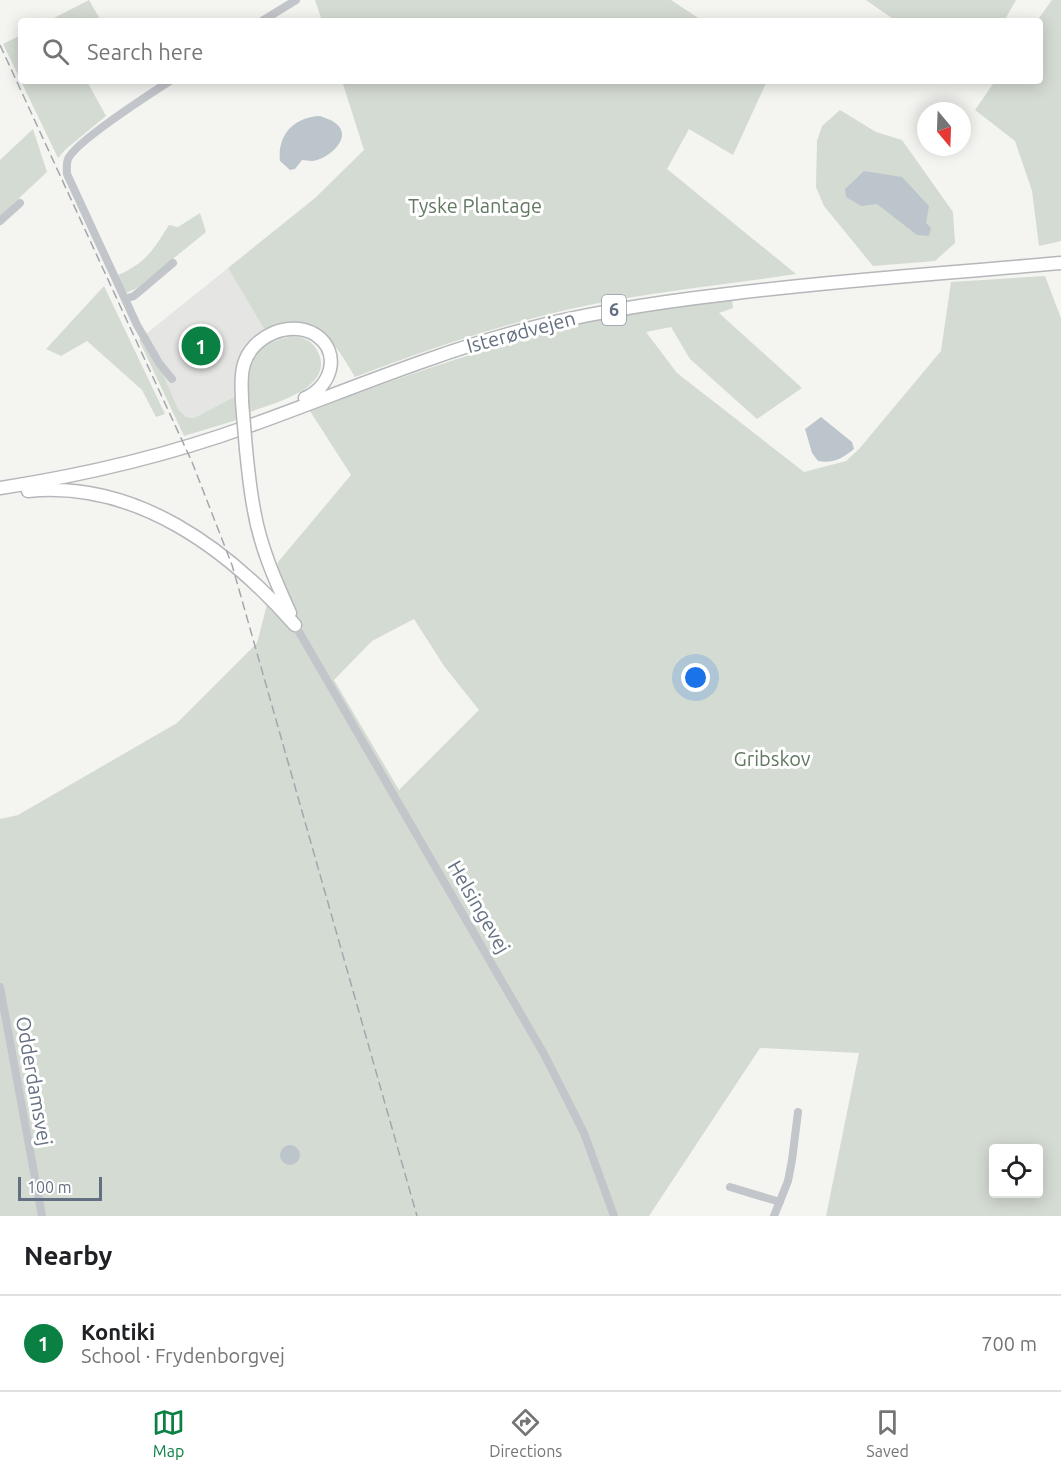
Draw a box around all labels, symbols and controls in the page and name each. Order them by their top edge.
search box [18,18,1043,84]
icon: search [39,35,72,68]
text: Search here [87,39,203,64]
north arrow [917,102,971,156]
park label: Tyske Plantage [408,194,542,217]
road number: 6 [602,295,626,325]
street label: Isterødvejen [464,306,578,357]
pin: 1 [182,324,220,368]
your location [681,663,710,692]
park label: Gribskov [733,747,811,770]
street label: Helsingevej [444,856,515,957]
street label: Odderdamsvej [12,1014,57,1147]
map controls [989,1144,1043,1198]
button: locate [989,1144,1043,1198]
scale bar [18,1174,102,1202]
text: 100 m [27,1178,72,1196]
text: Nearby [24,1241,112,1270]
text: Kontiki [81,1319,155,1344]
text: 1 [38,1332,49,1355]
text: 700 m [981,1332,1037,1355]
text: School · Frydenborgvej [81,1344,285,1367]
tab: Map [152,1406,185,1460]
tab: Directions [489,1406,562,1460]
tab: Saved [866,1406,909,1460]

